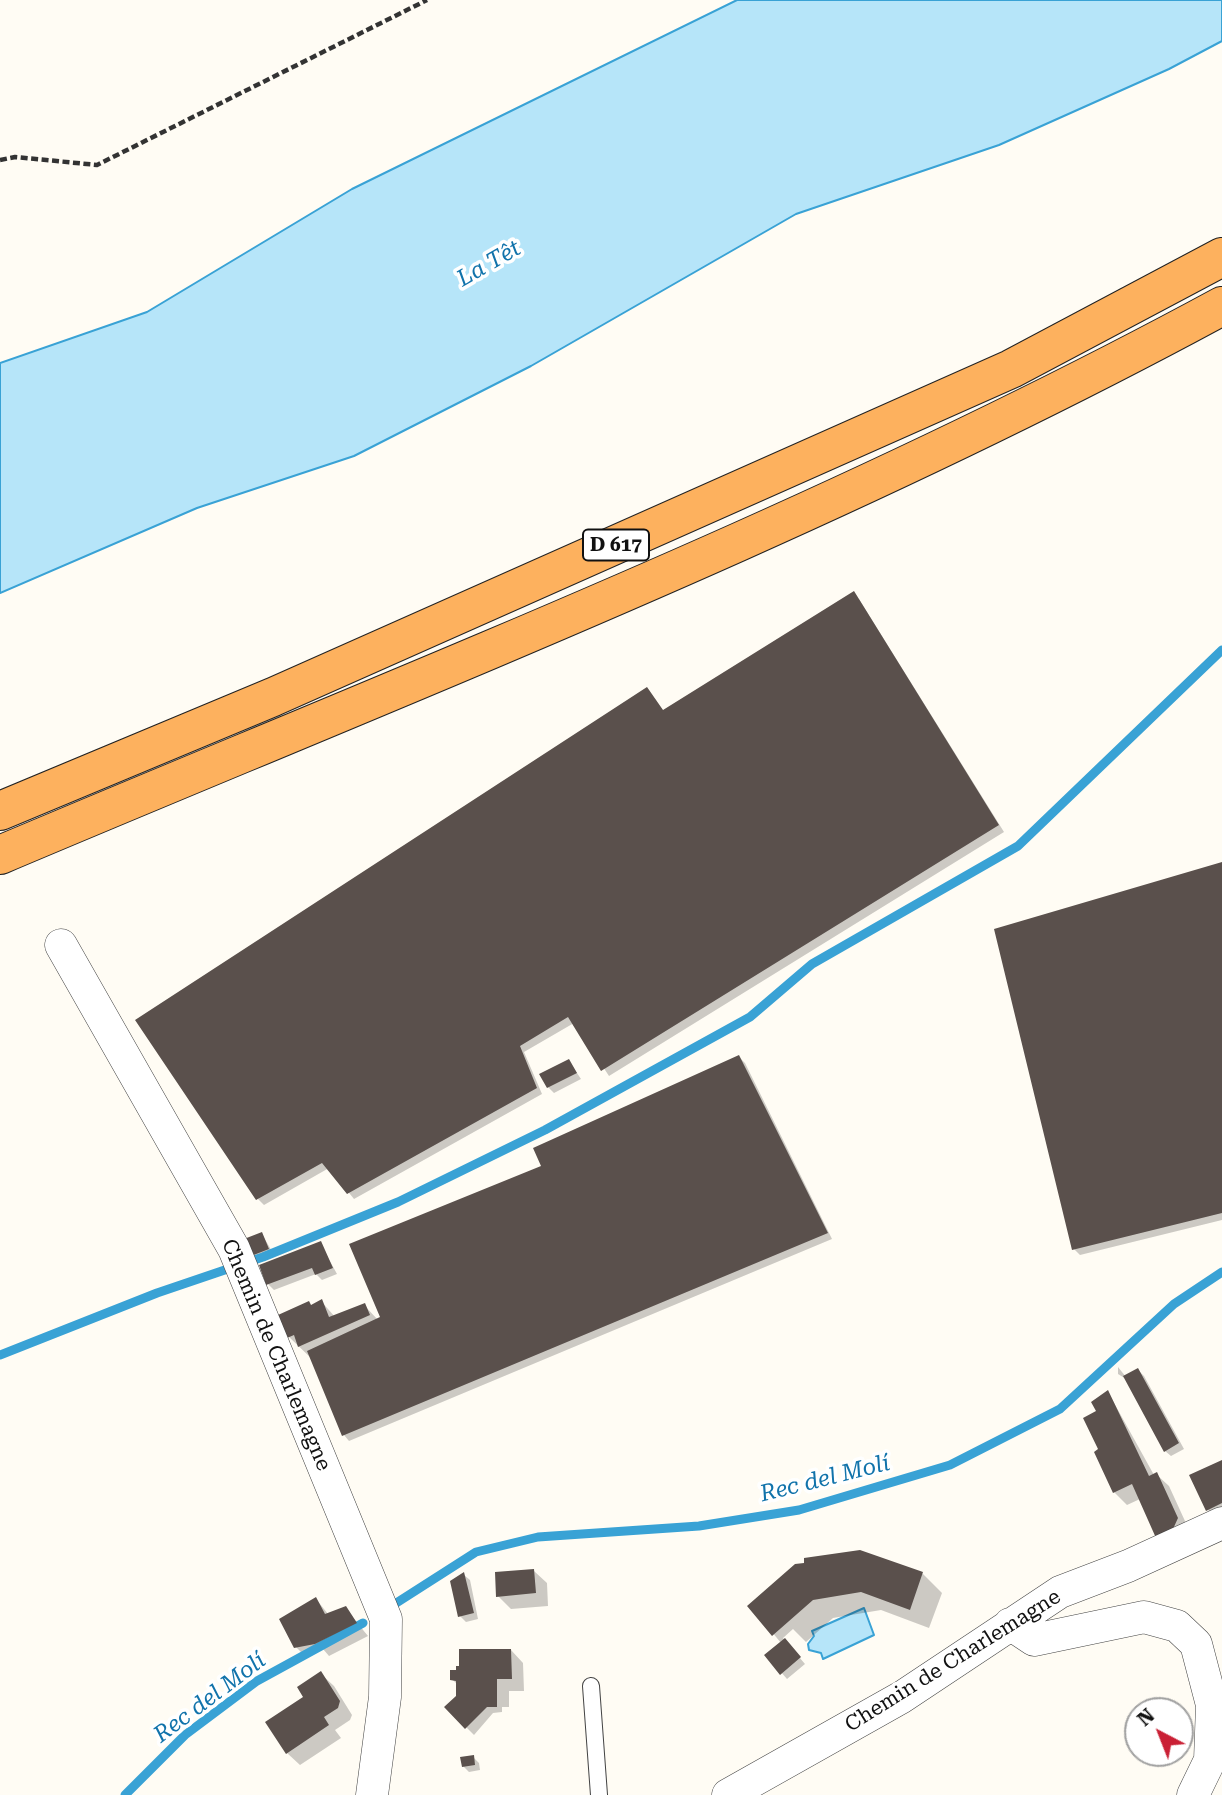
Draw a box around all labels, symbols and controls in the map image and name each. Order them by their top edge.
water label: La Têt [452,235,526,293]
road number: D 617 [583,530,649,560]
street label: Chemin de Charlemagne [216,1235,336,1475]
water label: Rec del Molí [757,1450,893,1508]
street label: Chemin de Charlemagne [841,1584,1065,1738]
water label: Rec del Molí [149,1647,271,1749]
north arrow [1124,1697,1194,1767]
text: N [1133,1704,1159,1731]

